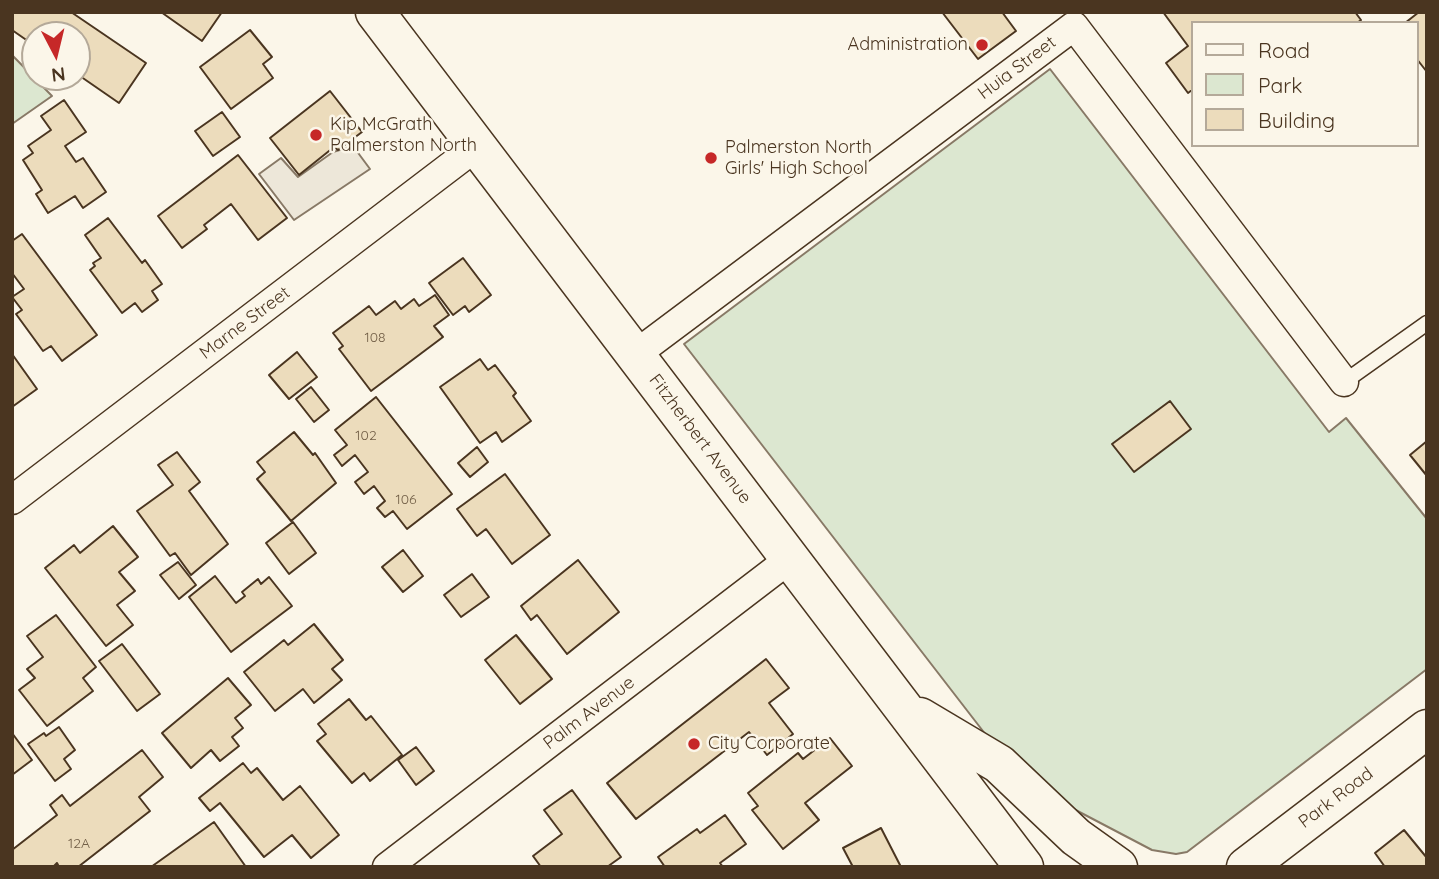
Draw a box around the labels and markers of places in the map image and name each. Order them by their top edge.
place label: Administration [848,34,968,56]
marker: Administration [974,37,990,53]
place label: Kip McGrath Palmerston North [330,114,477,156]
marker: Kip McGrath Palmerston North [308,127,324,143]
place label: Palmerston North Girls' High School [725,137,872,180]
marker: Palmerston North Girls' High School [703,150,719,166]
place label: City Corporate [708,733,830,755]
marker: City Corporate [686,736,702,752]

